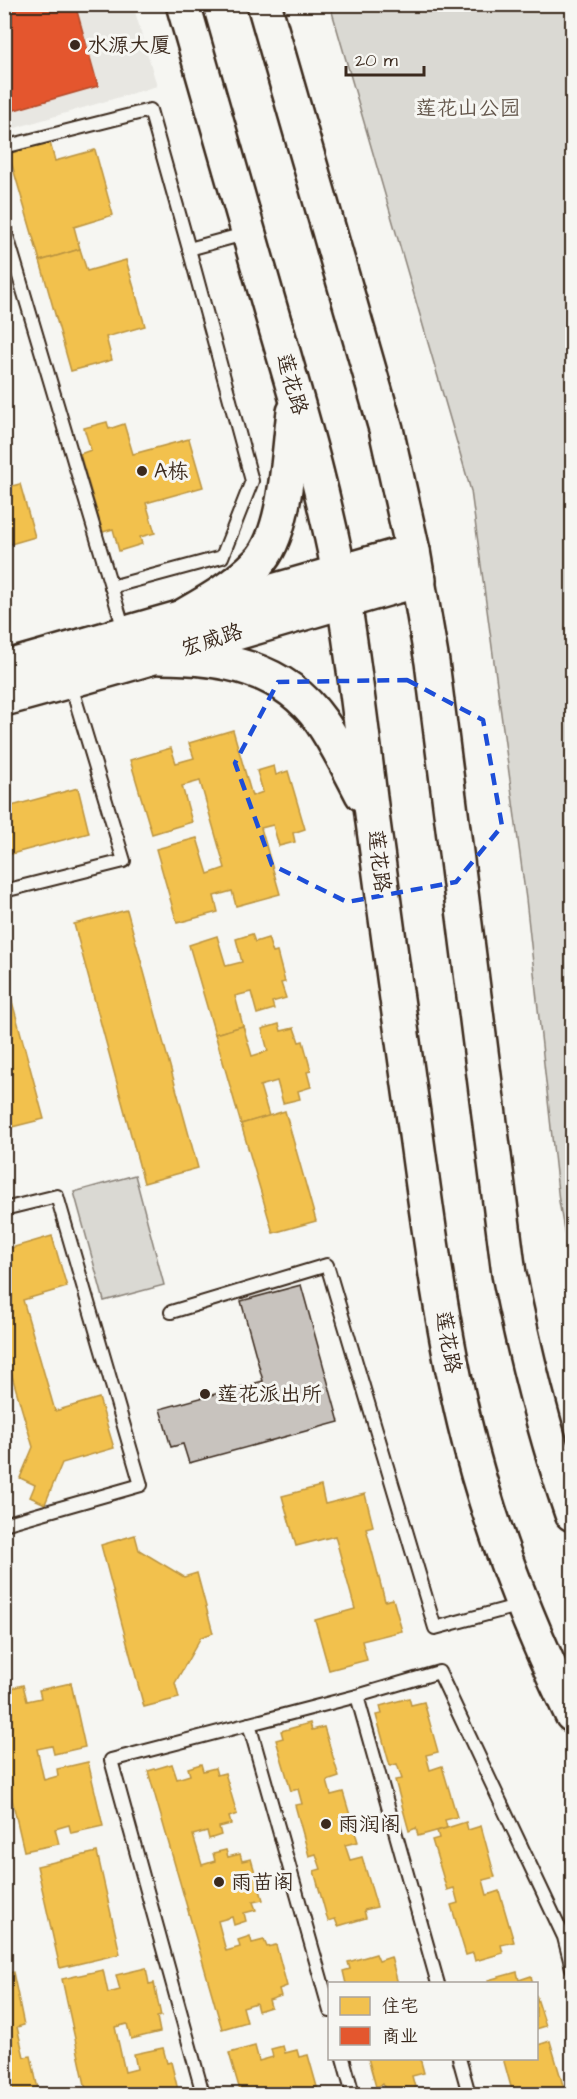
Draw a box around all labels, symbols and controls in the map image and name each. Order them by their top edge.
place label: 水源大厦 [87,31,171,60]
marker: 水源大厦 [68,38,82,52]
scale bar [346,39,424,77]
text: 20 m [355,48,398,73]
park label: 莲花山公园 [416,94,521,123]
street label: 莲花路 [269,350,315,418]
place label: A栋 [154,457,188,486]
marker: A栋 [135,464,149,478]
street label: 宏威路 [178,616,246,664]
street label: 莲花路 [361,828,397,894]
street label: 莲花路 [428,1308,468,1376]
place label: 莲花派出所 [217,1380,322,1409]
marker: 莲花派出所 [198,1387,212,1401]
place label: 雨润阁 [338,1810,401,1839]
marker: 雨润阁 [319,1817,333,1831]
place label: 雨苗阁 [231,1868,294,1897]
marker: 雨苗阁 [212,1875,226,1889]
legend [328,1982,538,2060]
text: 住宅 [382,1994,418,2019]
text: 商业 [382,2024,418,2049]

